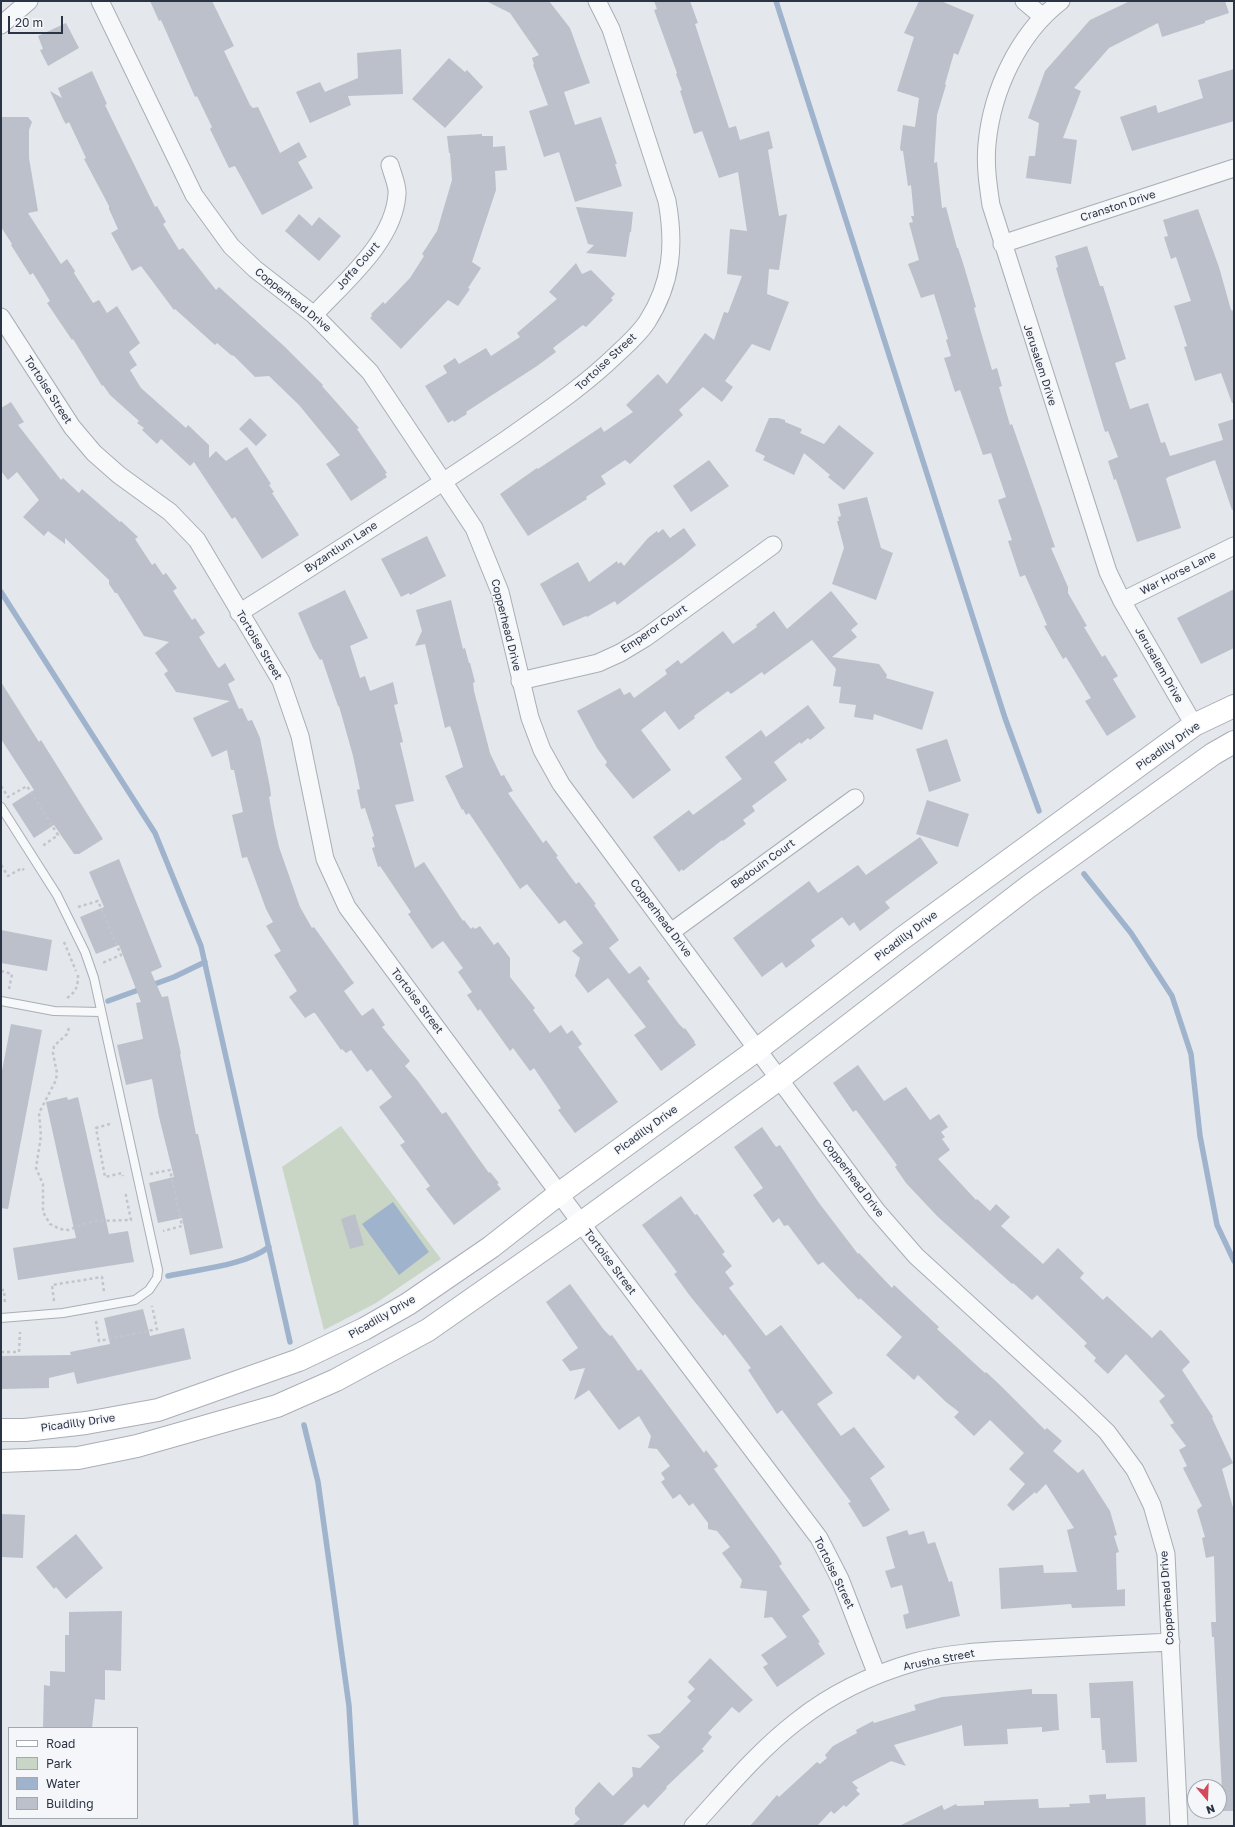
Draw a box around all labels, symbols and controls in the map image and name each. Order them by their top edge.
scale bar [10,8,65,34]
text: 20 m [15,15,43,30]
street label: Cranston Drive [1079,188,1157,224]
street label: Joffa Court [334,239,382,293]
street label: Copperhead Drive [252,265,334,335]
street label: Jerusalem Drive [1021,323,1059,407]
street label: Tortoise Street [573,330,639,394]
street label: Tortoise Street [21,354,75,426]
street label: Byzantium Lane [302,519,380,575]
street label: War Horse Lane [1138,548,1218,598]
street label: Copperhead Drive [488,578,524,672]
street label: Emperor Court [618,602,690,656]
street label: Tortoise Street [233,608,285,682]
street label: Jerusalem Drive [1132,625,1186,705]
street label: Picadilly Drive [1133,719,1203,773]
street label: Bedouin Court [728,836,798,892]
street label: Copperhead Drive [627,876,695,960]
street label: Picadilly Drive [872,908,940,964]
street label: Tortoise Street [388,966,446,1036]
street label: Picadilly Drive [612,1103,680,1157]
street label: Copperhead Drive [819,1136,887,1220]
street label: Tortoise Street [581,1227,639,1297]
street label: Picadilly Drive [346,1293,418,1341]
street label: Picadilly Drive [40,1411,116,1435]
street label: Tortoise Street [811,1535,857,1611]
street label: Copperhead Drive [1157,1550,1177,1646]
street label: Arusha Street [902,1647,976,1673]
legend [8,1727,138,1819]
text: Road [46,1736,75,1751]
text: Park [46,1756,72,1771]
text: Water [46,1776,80,1791]
north arrow [1187,1779,1227,1819]
text: Building [46,1796,94,1811]
text: N [1205,1802,1217,1817]

